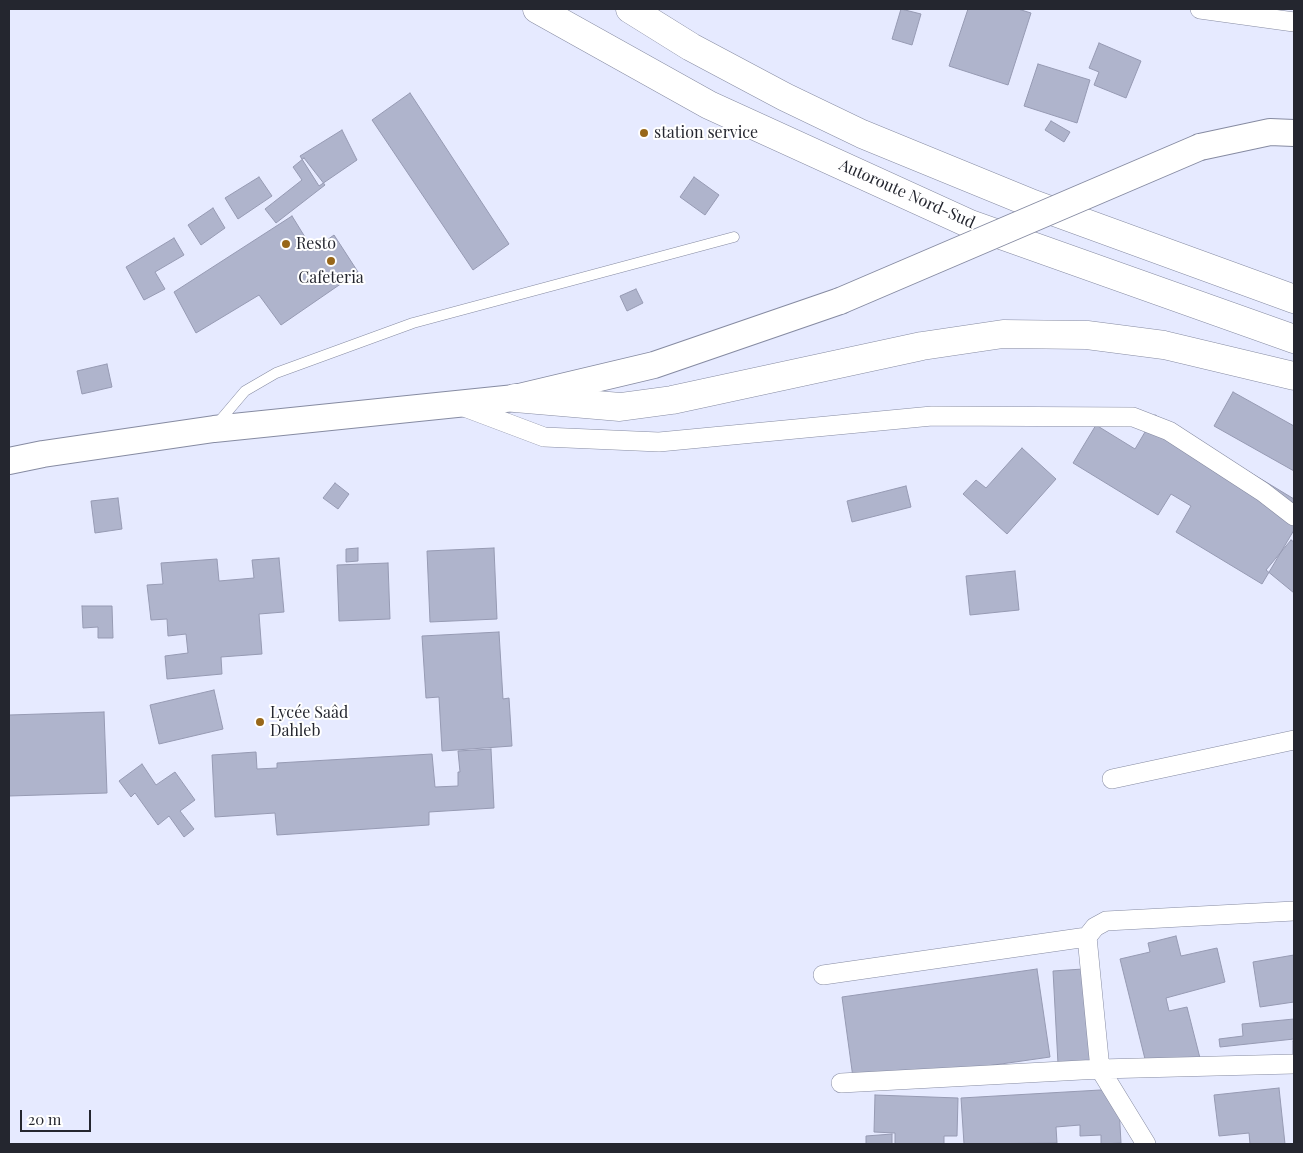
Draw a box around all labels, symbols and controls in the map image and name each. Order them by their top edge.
place label: station service [654,123,758,143]
marker: station service [638,127,650,139]
street label: Autoroute Nord-Sud [836,155,978,233]
place label: Resto [296,234,336,254]
marker: Resto [280,238,292,250]
marker: Cafeteria [325,255,337,267]
place label: Cafeteria [298,268,364,288]
place label: Lycée Saâd Dahleb [270,703,348,741]
marker: Lycée Saâd Dahleb [254,716,266,728]
scale bar [22,1100,94,1132]
text: 20 m [28,1109,61,1129]

